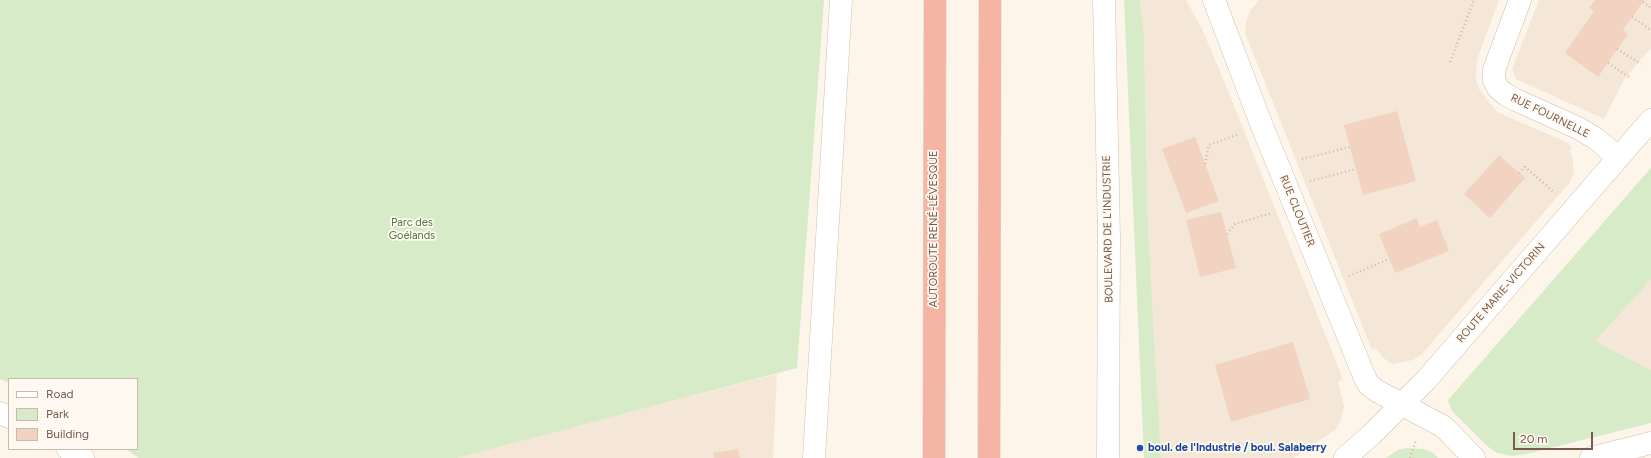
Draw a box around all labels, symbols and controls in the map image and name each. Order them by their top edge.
street label: RUE FOURNELLE [1508,91,1592,141]
street label: AUTOROUTE RENÉ-LÉVESQUE [927,150,941,308]
street label: BOULEVARD DE L'INDUSTRIE [1100,155,1116,303]
street label: RUE CLOUTIER [1277,173,1317,249]
park label: Parc des Goélands [389,216,435,242]
street label: ROUTE MARIE-VICTORIN [1454,241,1548,345]
legend [8,378,138,450]
text: Road [46,387,74,401]
text: Park [46,407,69,421]
scale bar [1515,424,1595,450]
text: Building [46,427,89,441]
text: 20 m [1520,432,1548,446]
place label: boul. de l'Industrie / boul. Salaberry [1148,441,1326,455]
marker: boul. de l'Industrie / boul. Salaberry [1135,443,1145,453]

